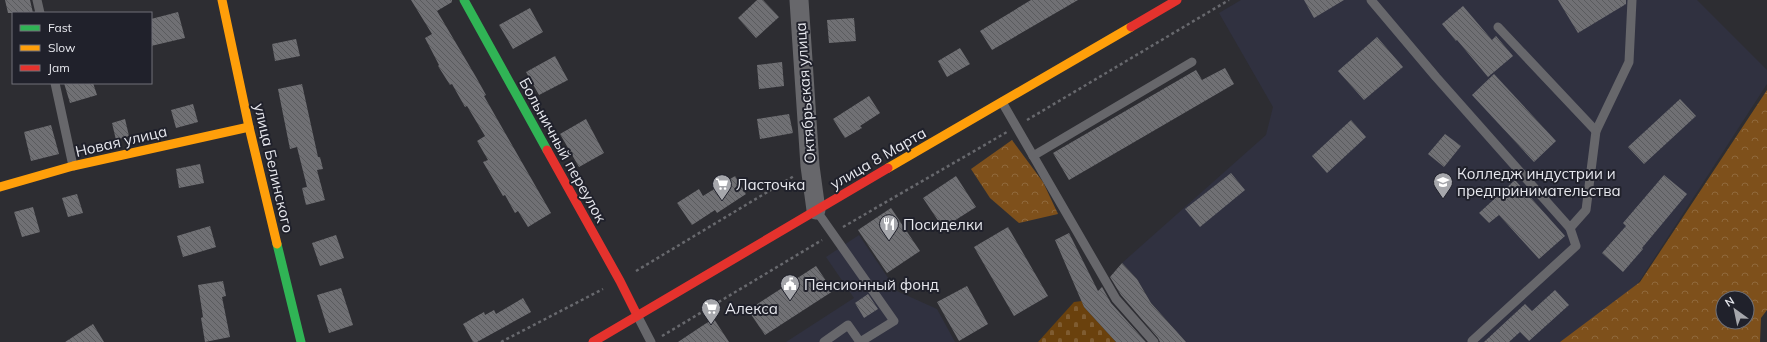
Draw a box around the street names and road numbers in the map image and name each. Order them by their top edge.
street label: Октябрьская улица [791,22,819,164]
street label: Больничный переулок [515,74,611,227]
street label: улица Белинского [250,101,298,235]
street label: Новая улица [73,121,169,161]
street label: улица 8 Марта [827,123,929,193]

